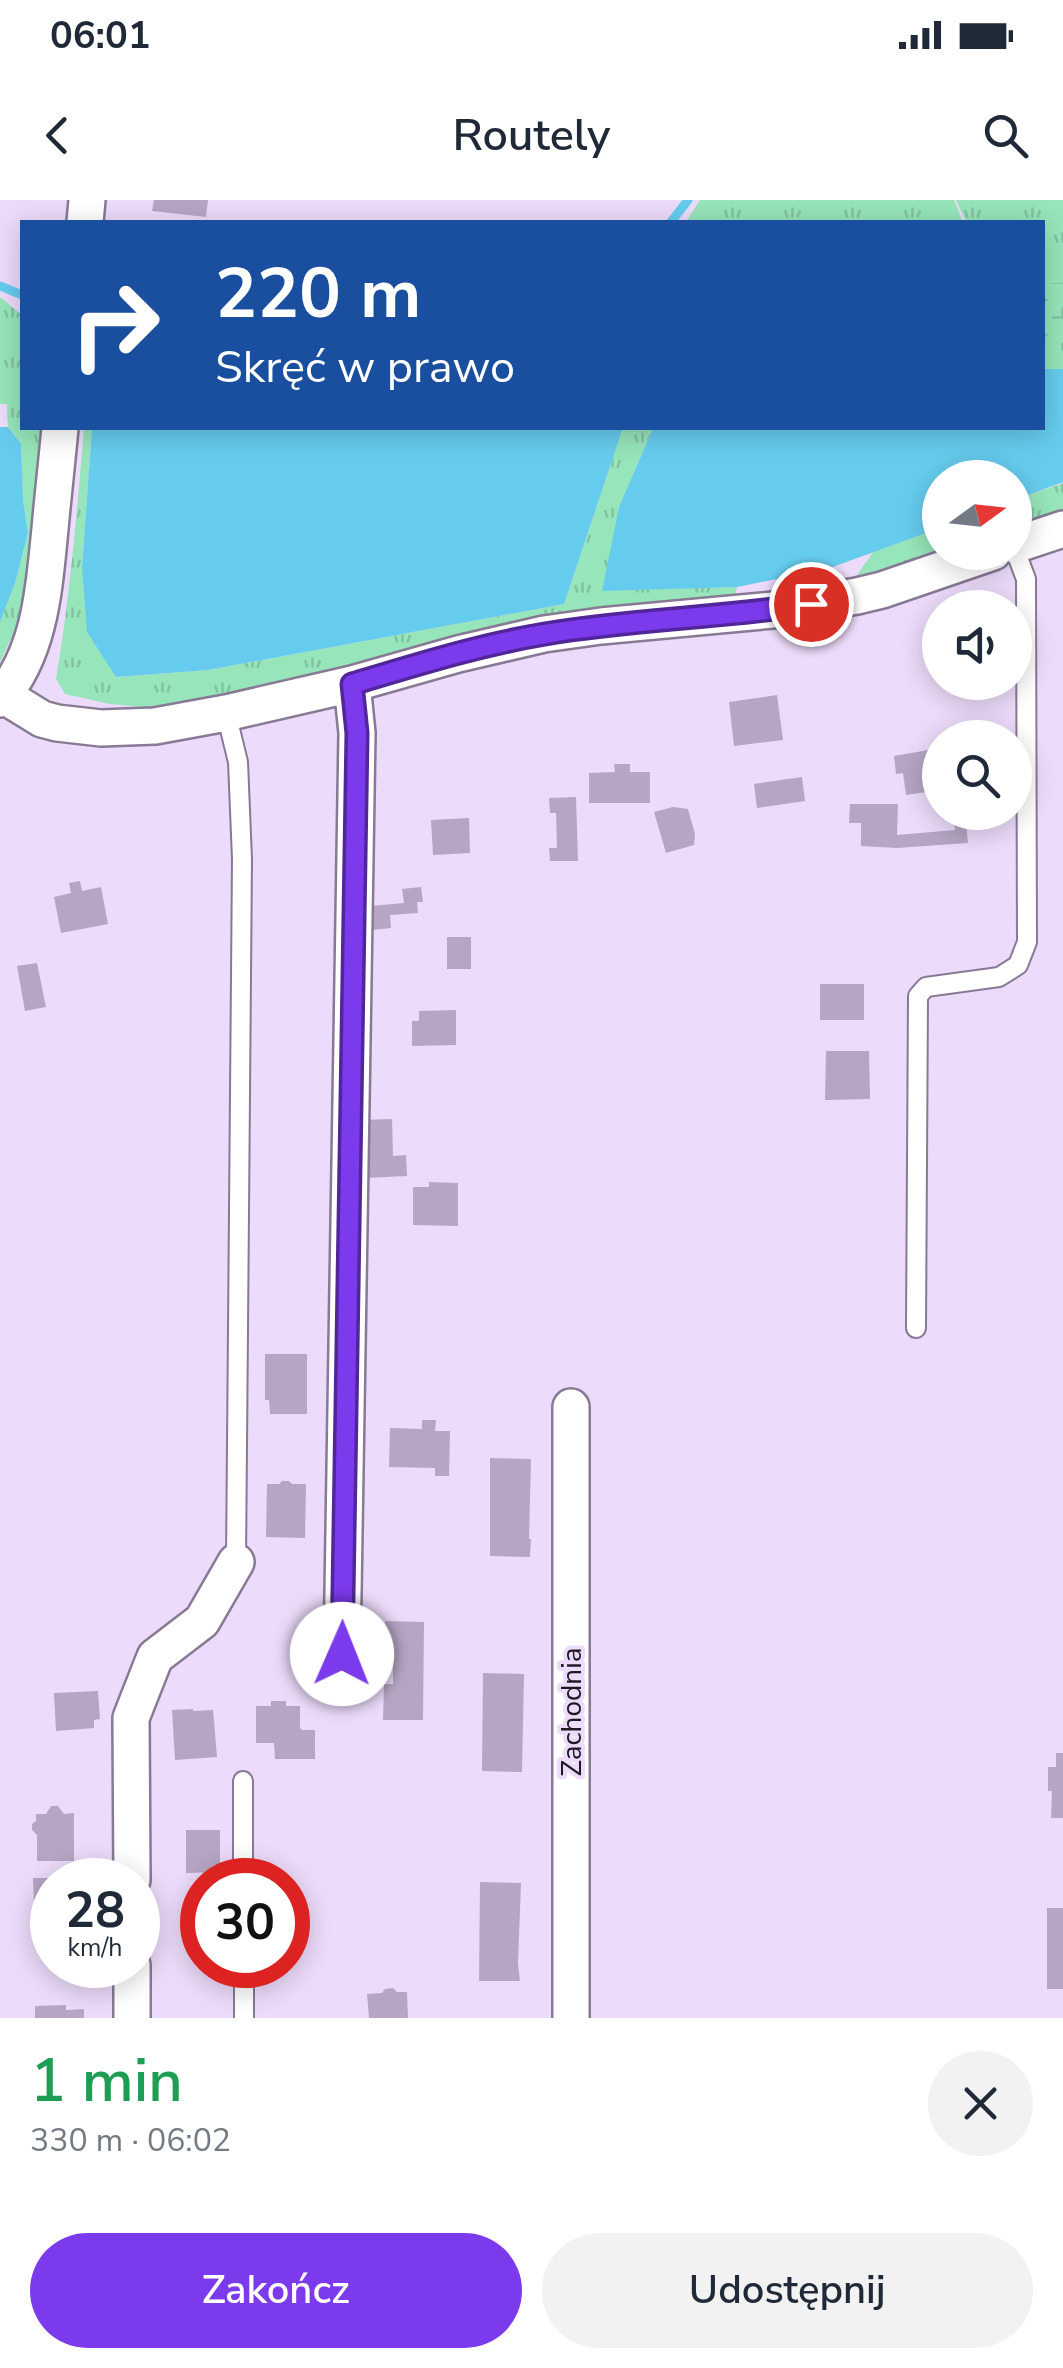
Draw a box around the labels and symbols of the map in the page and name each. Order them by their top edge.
north arrow [922,460,1032,570]
pin [769,562,854,647]
position arrow [290,1602,394,1706]
street label: Zachodnia [553,1647,591,1777]
speed limit sign: 30 [180,1858,310,1988]

